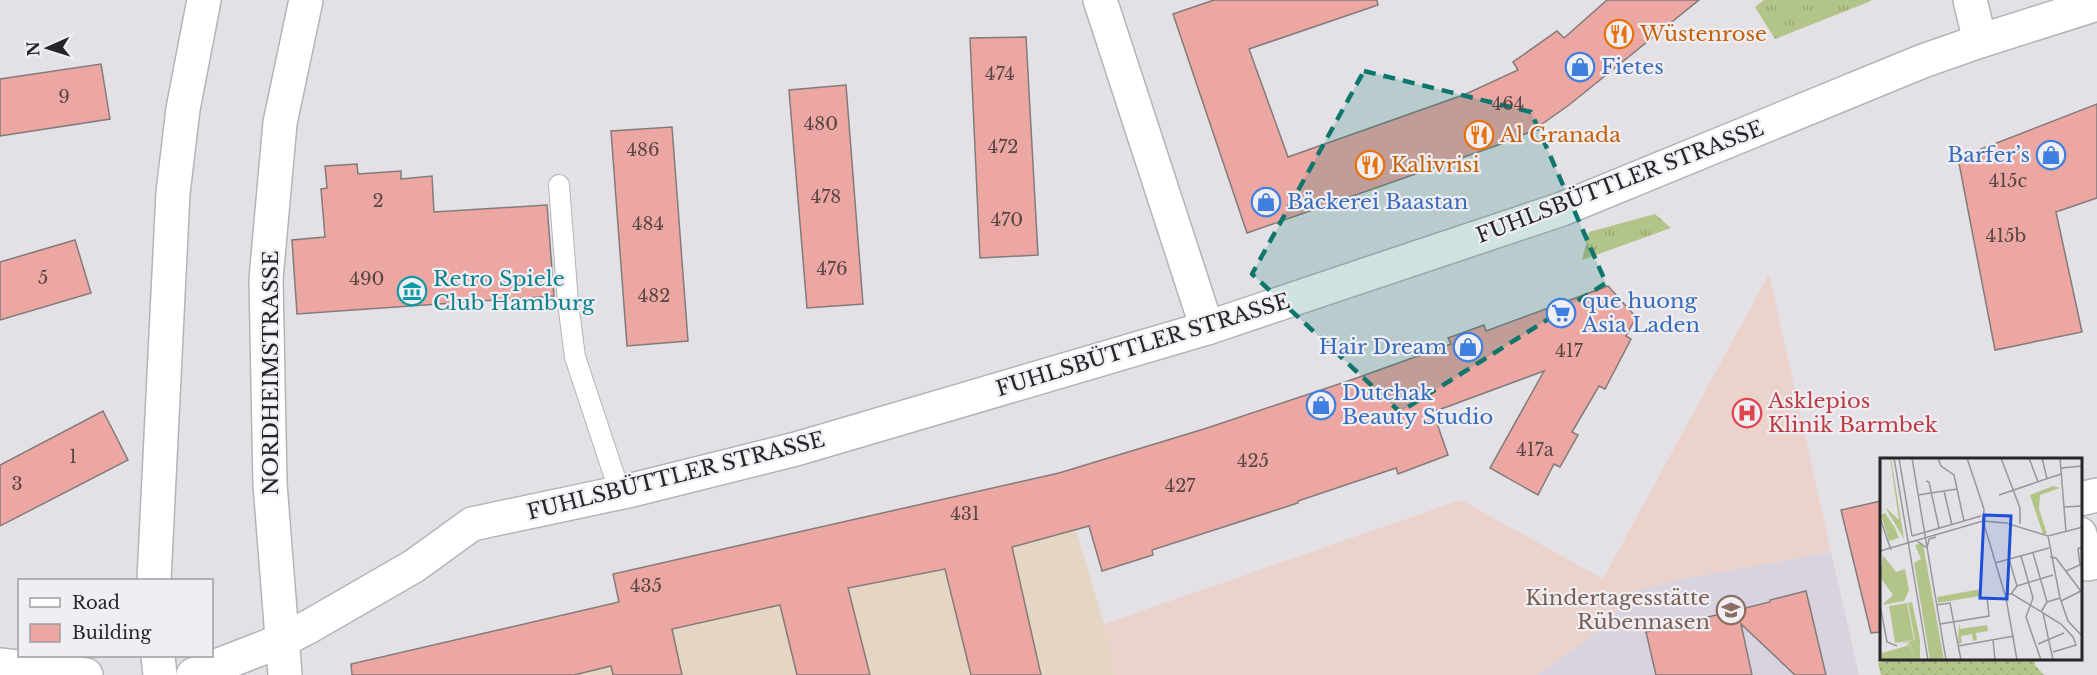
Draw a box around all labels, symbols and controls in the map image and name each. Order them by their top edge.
north arrow [18,18,78,78]
restaurant icon: Wüstenrose [1603,18,1635,50]
place label: Wüstenrose [1639,21,1767,47]
text: N [23,41,43,57]
shop icon: Fietes [1564,51,1596,83]
place label: Fietes [1601,54,1664,80]
house number: 474 [985,63,1015,85]
house number: 9 [58,86,70,108]
house number: 464 [1492,93,1524,115]
house number: 480 [804,113,838,135]
street label: FUHLSBÜTTLER STRASSE [1473,115,1767,249]
restaurant icon: Al Granada [1463,119,1495,151]
place label: Al Granada [1499,122,1621,148]
house number: 472 [988,136,1018,158]
house number: 486 [626,139,660,161]
shop icon: Barfer’s [2035,139,2067,171]
place label: Barfer’s [1947,142,2030,168]
restaurant icon: Kalivrisi [1354,149,1386,181]
place label: Kalivrisi [1391,152,1480,178]
house number: 415c [1989,170,2028,192]
house number: 478 [811,186,841,208]
shop icon: Bäckerei Baastan [1250,186,1282,218]
place label: Bäckerei Baastan [1287,189,1468,215]
house number: 2 [372,190,384,212]
house number: 470 [991,209,1023,231]
house number: 484 [632,213,664,235]
house number: 415b [1986,225,2026,247]
street label: NORDHEIMSTRASSE [258,251,284,495]
house number: 476 [816,258,848,280]
place label: Retro Spiele Club Hamburg [433,266,595,316]
house number: 5 [38,267,48,289]
house number: 490 [350,268,384,290]
museum icon: Retro Spiele Club Hamburg [396,275,428,307]
house number: 482 [638,285,670,307]
street label: FUHLSBÜTTLER STRASSE [993,288,1293,402]
place label: que huong Asia Laden [1581,288,1700,338]
supermarket icon: que huong Asia Laden [1545,297,1577,329]
shop icon: Hair Dream [1452,331,1484,363]
place label: Hair Dream [1319,334,1447,360]
house number: 417 [1555,340,1584,362]
place label: Dutchak Beauty Studio [1342,380,1493,430]
place label: Asklepios Klinik Barmbek [1767,388,1938,438]
shop icon: Dutchak Beauty Studio [1305,389,1337,421]
hospital icon: Asklepios Klinik Barmbek [1731,397,1763,429]
street label: FUHLSBÜTTLER STRASSE [524,426,828,526]
house number: 417a [1516,439,1554,461]
house number: 1 [69,446,77,468]
house number: 425 [1237,450,1269,472]
inset map [1880,458,2082,660]
house number: 3 [11,473,23,495]
house number: 427 [1165,475,1196,497]
house number: 431 [950,503,980,525]
house number: 435 [630,575,662,597]
legend [18,579,213,657]
place label: Kindertagesstätte Rübennasen [1525,585,1710,635]
text: Road [72,592,120,614]
school or university icon: Kindertagesstätte Rübennasen [1715,594,1747,626]
text: Building [72,622,151,644]

